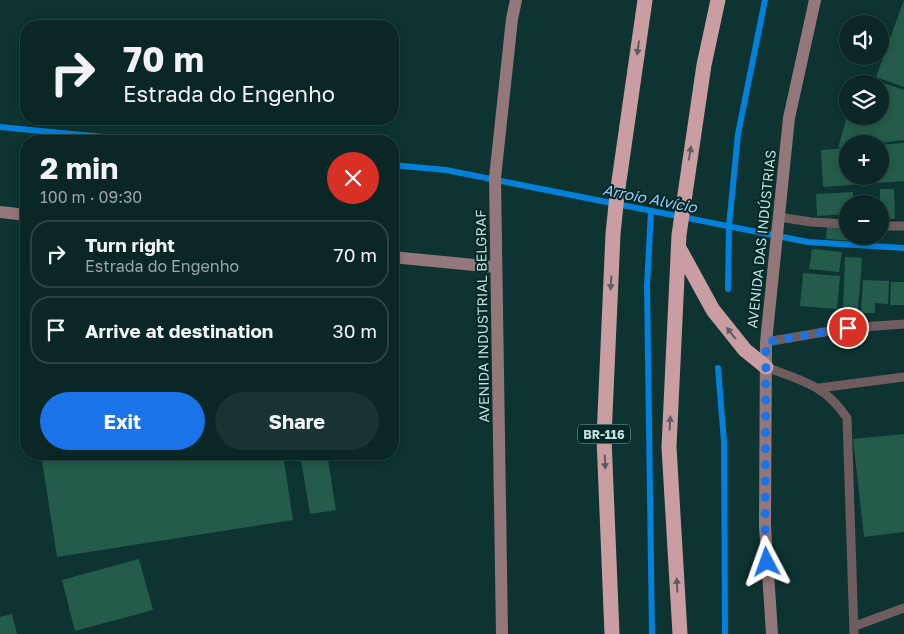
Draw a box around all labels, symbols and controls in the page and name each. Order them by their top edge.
map controls [839,15,889,245]
button: sound [839,15,889,65]
text: 70 m [123,38,204,80]
icon: right [40,40,105,105]
one-way arrow [634,41,642,57]
button: layers [839,75,889,125]
text: Estrada do Engenho [123,80,335,107]
button: + [839,135,889,185]
one-way arrow [687,145,695,161]
street label: AVENIDA DAS INDÚSTRIAS [743,149,779,329]
text: 2 min [40,150,118,186]
button: close [327,152,379,204]
water label: Arroio Alvício [602,180,699,216]
text: 100 m · 09:30 [40,187,142,207]
button: − [839,195,889,245]
street label: AVENIDA INDUSTRIAL BELGRAF [472,209,492,423]
text: Turn right [85,233,175,256]
icon: right [42,240,70,268]
text: 70 m [334,243,377,266]
text: Estrada do Engenho [85,256,239,276]
one-way arrow [607,275,615,291]
pin [827,307,869,349]
icon: arrive [834,314,862,342]
icon: arrive [42,316,70,344]
text: Arrive at destination [85,319,273,342]
text: 30 m [333,319,377,342]
one-way arrow [726,326,737,339]
button: Exit [40,392,205,450]
button: Share [215,392,379,450]
one-way arrow [667,415,675,431]
road number: BR-116 [578,424,630,444]
one-way arrow [601,455,609,471]
position arrow [740,535,792,587]
one-way arrow [673,577,681,593]

